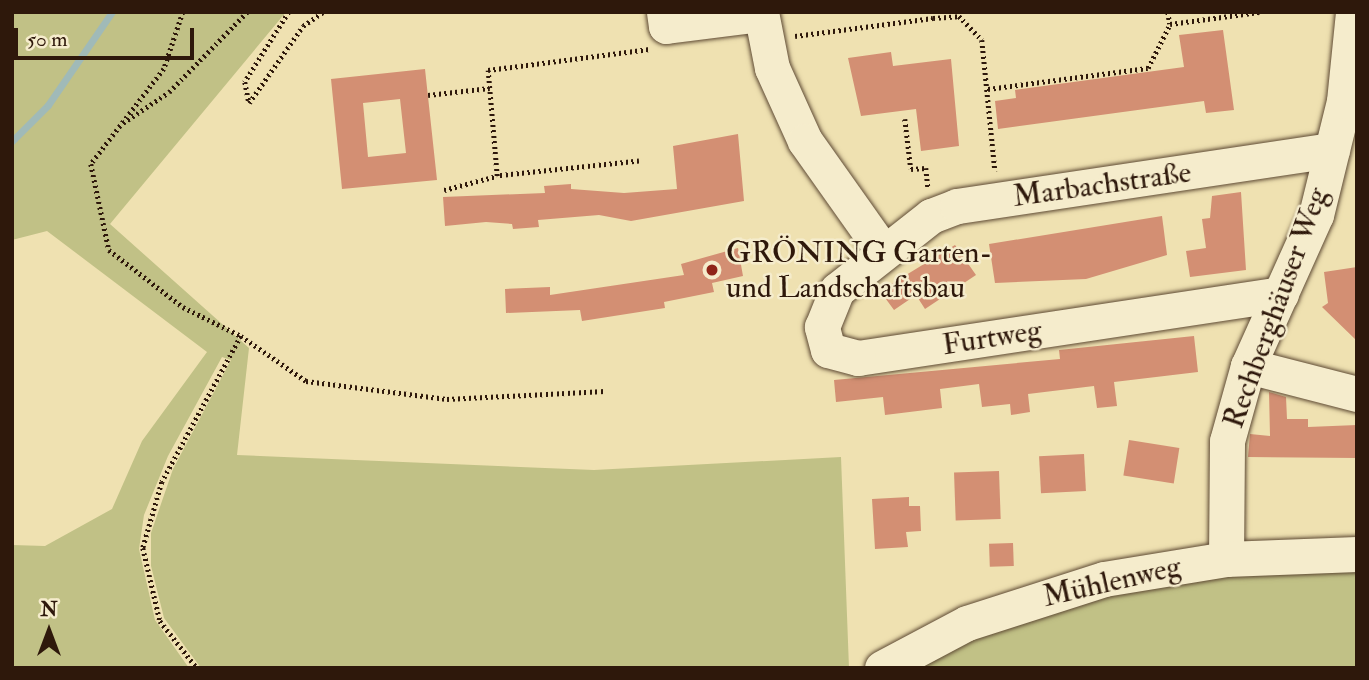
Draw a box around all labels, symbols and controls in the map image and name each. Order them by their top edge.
scale bar [18,14,198,58]
text: 50 m [27,26,68,53]
street label: Marbachstraße [1011,155,1193,215]
street label: Rechberghäuser Weg [1216,183,1336,433]
place label: GRÖNING Garten- und Landschaftsbau [726,235,992,306]
marker: GRÖNING Garten- und Landschaftsbau [704,262,720,278]
street label: Furtweg [940,312,1044,364]
street label: Mühlenweg [1039,549,1185,615]
north arrow [14,596,84,666]
text: N [40,598,58,622]

